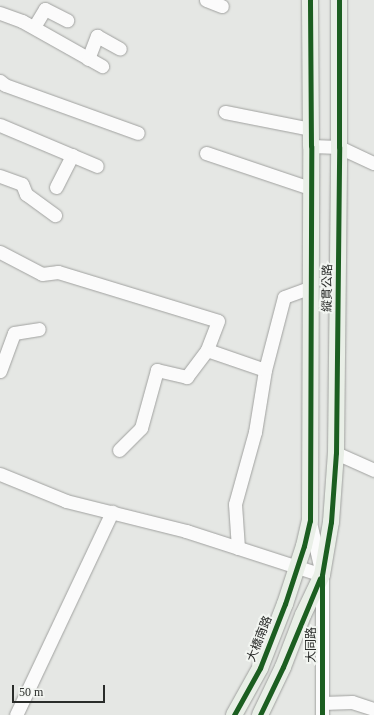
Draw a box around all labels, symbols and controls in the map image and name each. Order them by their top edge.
street label: 縱貫公路 [320,264,336,312]
street label: 大橋南路 [244,614,276,664]
street label: 大同路 [305,627,319,663]
scale bar [14,677,107,703]
text: 50 m [19,685,43,699]

